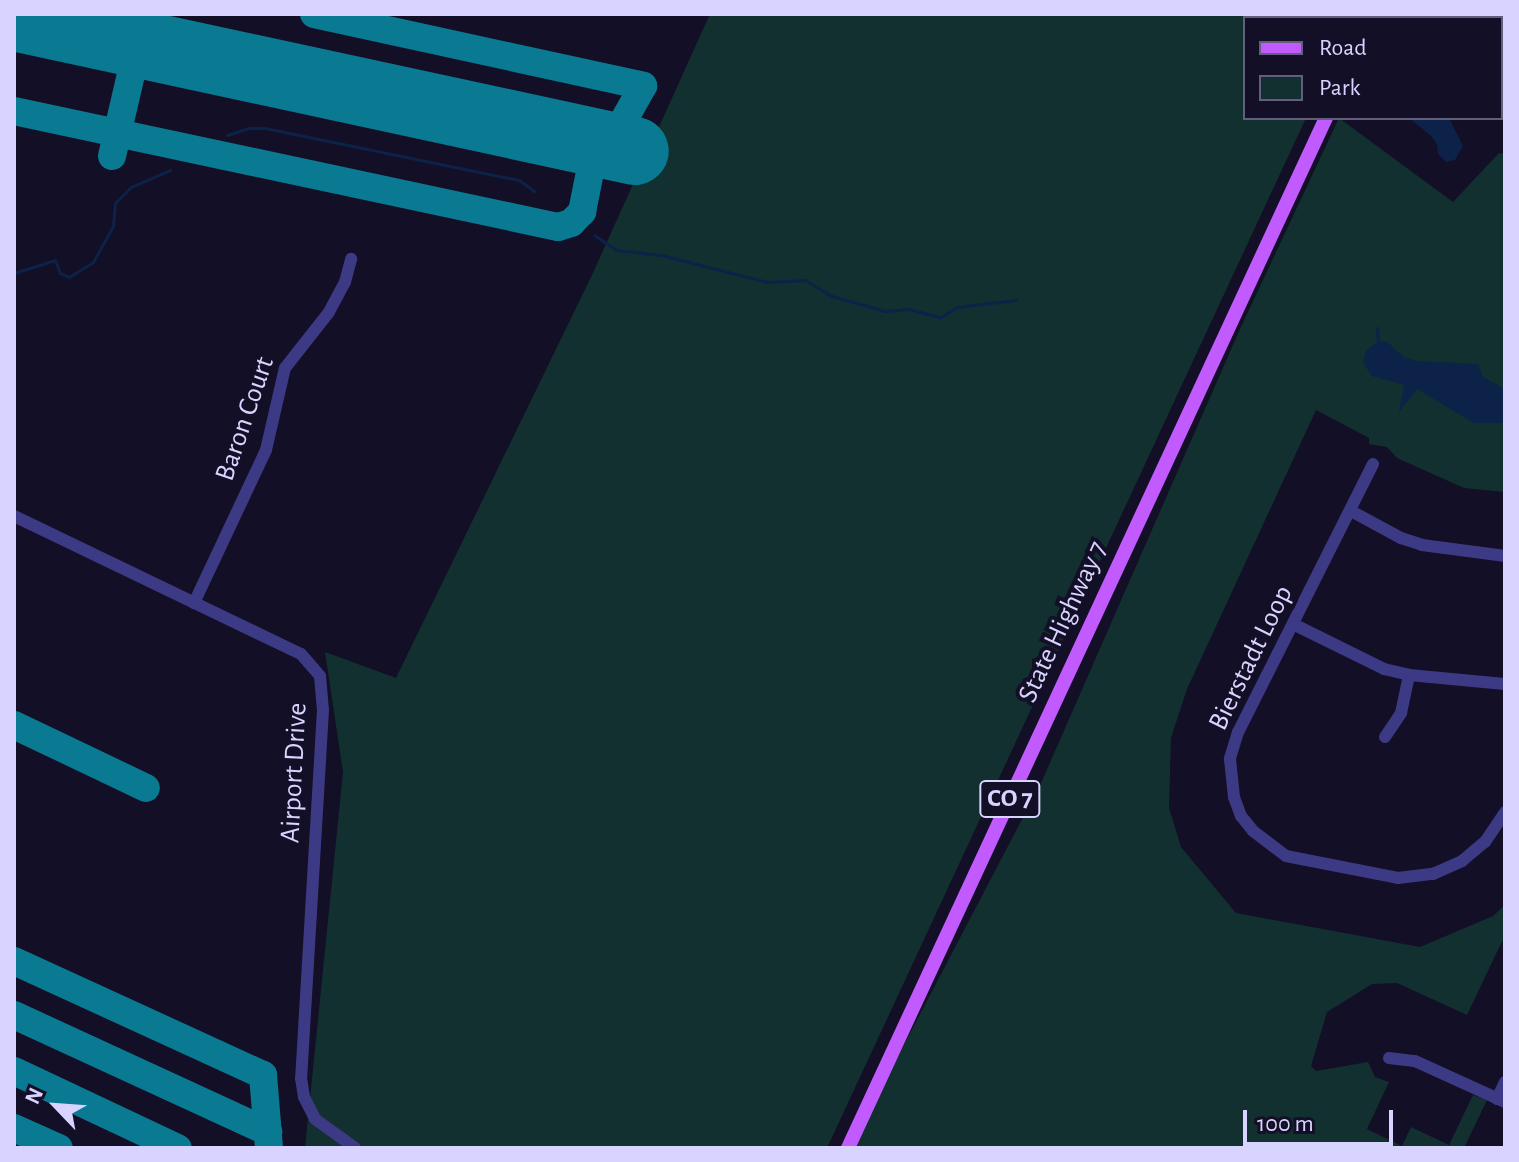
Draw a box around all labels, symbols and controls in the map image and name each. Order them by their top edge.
legend [1243,16,1503,120]
text: Road [1319,36,1367,60]
text: Park [1319,76,1360,100]
street label: Baron Court [208,353,282,485]
street label: State Highway 7 [1011,536,1115,708]
street label: Bierstadt Loop [1201,580,1301,736]
street label: Airport Drive [274,702,314,844]
road number: CO 7 [978,777,1042,821]
north arrow [16,1066,96,1146]
text: N [21,1084,47,1107]
scale bar [1247,1094,1397,1144]
text: 100 m [1257,1112,1314,1136]

